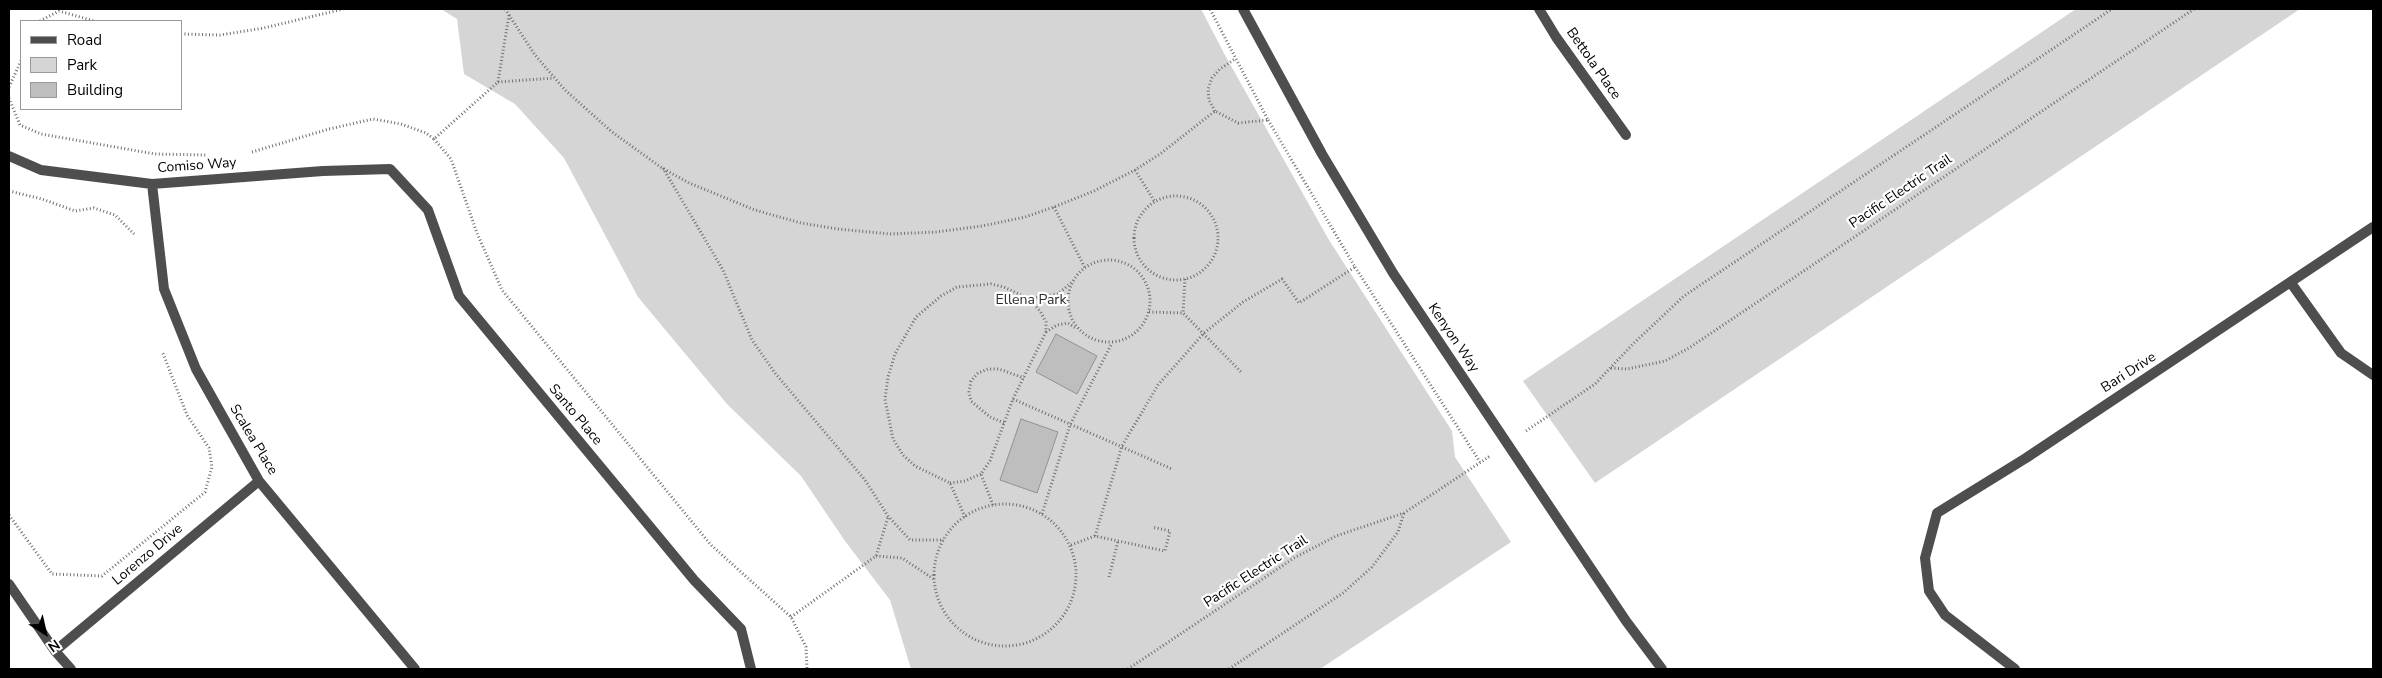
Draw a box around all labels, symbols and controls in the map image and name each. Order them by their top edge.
legend [20,20,182,110]
street label: Bettola Place [1562,25,1624,103]
text: Road [67,30,102,50]
text: Park [67,55,97,75]
text: Building [67,80,123,100]
street label: Pacific Electric Trail [1847,151,1955,233]
street label: Comiso Way [157,155,237,177]
park label: Ellena Park [996,293,1066,309]
street label: Kenyon Way [1424,300,1482,376]
street label: Bari Drive [2098,349,2160,397]
street label: Santo Place [545,381,605,449]
street label: Scalea Place [225,402,281,478]
street label: Lorenzo Drive [109,521,187,589]
street label: Pacific Electric Trail [1201,532,1311,612]
north arrow [20,608,70,658]
text: N [44,635,64,656]

